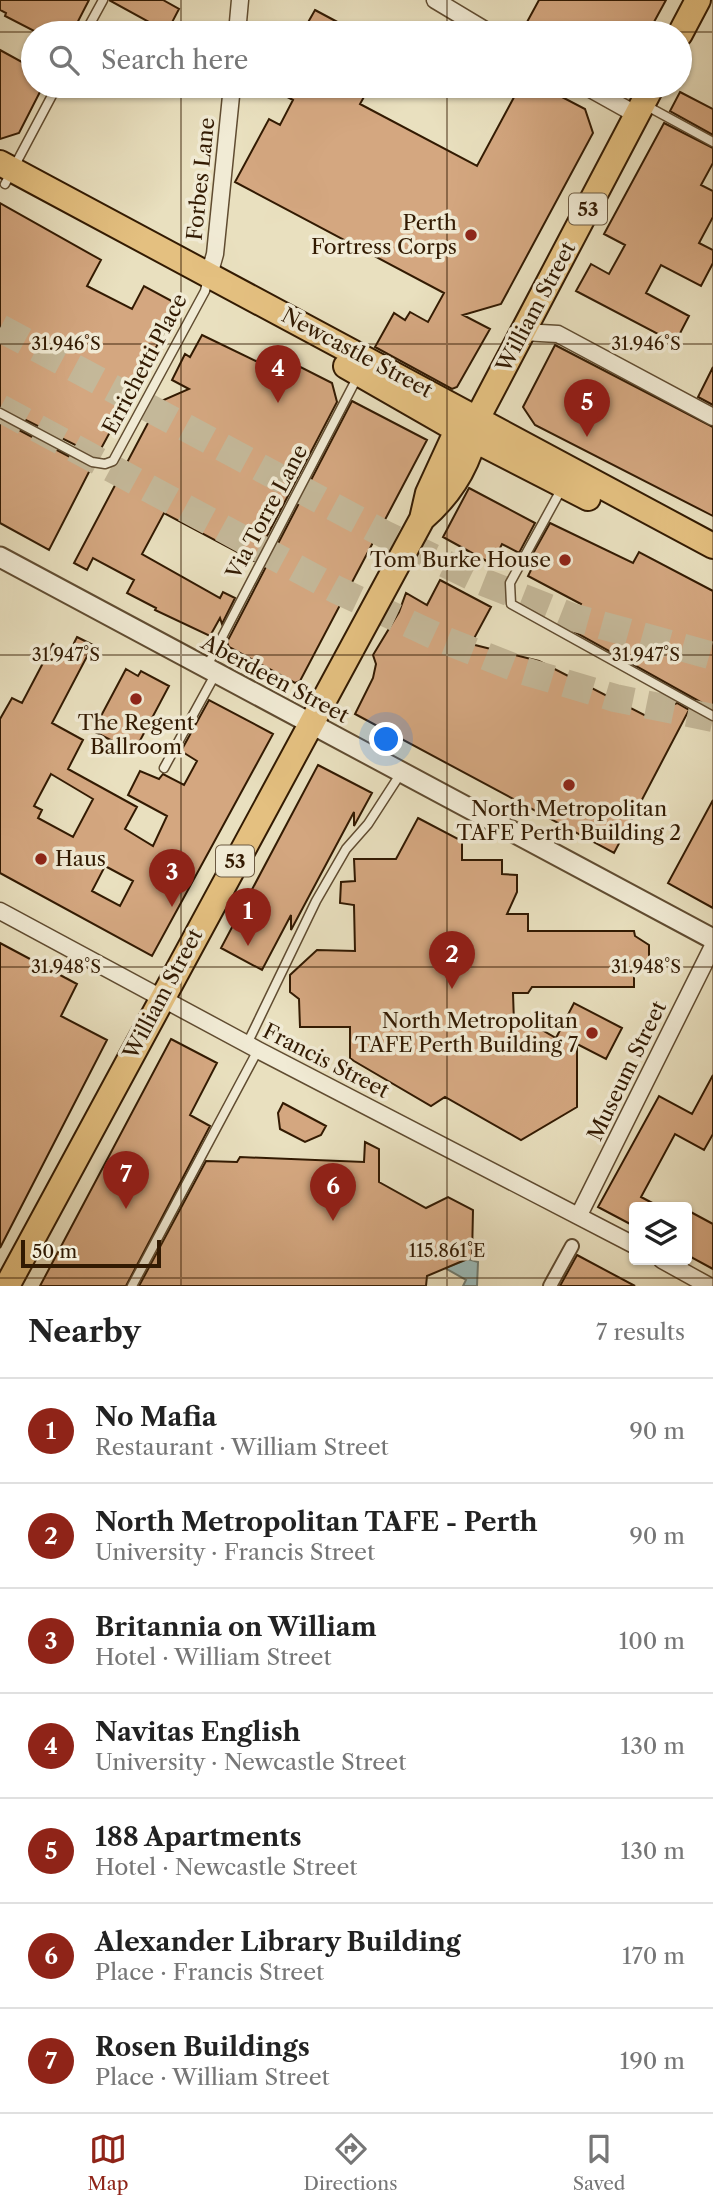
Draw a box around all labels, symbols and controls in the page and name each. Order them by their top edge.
search box [21,21,692,98]
icon: search [45,41,83,79]
text: Search here [101,44,248,76]
street label: Forbes Lane [182,116,219,242]
road number: 53 [569,194,607,224]
place label: Perth Fortress Corps [311,210,457,259]
marker: Perth Fortress Corps [463,227,479,243]
street label: William Street [490,237,581,377]
street label: Errichetti Place [97,289,192,438]
street label: Newcastle Street [278,302,437,403]
text: 31.946°S [31,333,101,355]
text: 31.946°S [611,333,681,355]
pin: 4 [255,345,301,403]
pin: 5 [564,379,610,437]
street label: Via Torre Lane [220,440,312,584]
place label: Tom Burke House [370,547,551,572]
marker: Tom Burke House [557,552,573,568]
street label: Aberdeen Street [196,629,354,728]
text: 31.947°S [32,644,100,666]
text: 31.947°S [612,644,680,666]
marker: The Regent Ballroom [128,691,144,707]
place label: The Regent Ballroom [78,710,195,759]
your location [369,722,403,756]
marker: North Metropolitan TAFE Perth Building 2 [561,777,577,793]
place label: North Metropolitan TAFE Perth Building 2 [457,796,681,845]
place label: Haus [55,846,106,871]
road number: 53 [216,846,254,876]
pin: 3 [149,849,195,907]
marker: Haus [33,851,49,867]
pin: 1 [225,888,271,946]
street label: William Street [117,924,208,1064]
pin: 2 [429,931,475,989]
text: 31.948°S [31,956,101,978]
text: 31.948°S [611,956,681,978]
street label: Museum Street [582,996,671,1145]
place label: North Metropolitan TAFE Perth Building 7 [355,1008,579,1057]
street label: Francis Street [259,1018,394,1103]
marker: North Metropolitan TAFE Perth Building 7 [584,1025,600,1041]
pin: 7 [103,1151,149,1209]
pin: 6 [310,1163,356,1221]
map controls [629,1202,692,1265]
button: layers [629,1202,692,1265]
scale bar [21,1237,161,1269]
text: 50 m [32,1240,77,1263]
text: 115.861°E [409,1240,485,1262]
text: Nearby [28,1313,141,1350]
text: 7 results [596,1318,685,1346]
text: No Mafia [95,1401,217,1433]
text: 1 [46,1417,56,1445]
text: 90 m [629,1417,685,1445]
text: Restaurant · William Street [95,1433,389,1461]
text: North Metropolitan TAFE - Perth [95,1506,538,1538]
text: 2 [44,1522,58,1550]
text: 90 m [629,1522,685,1550]
text: University · Francis Street [95,1538,375,1566]
text: Britannia on William [95,1611,377,1643]
text: 3 [45,1627,58,1655]
text: 100 m [619,1627,685,1655]
text: Hotel · William Street [95,1643,332,1671]
text: Navitas English [95,1716,301,1748]
text: 4 [44,1732,58,1760]
text: 130 m [621,1732,685,1760]
text: University · Newcastle Street [95,1748,406,1776]
text: 188 Apartments [95,1821,302,1853]
text: 5 [45,1837,57,1865]
text: 130 m [621,1837,685,1865]
text: Hotel · Newcastle Street [95,1853,357,1881]
text: Alexander Library Building [95,1926,461,1958]
text: 6 [44,1942,58,1970]
text: 170 m [622,1942,685,1970]
text: Place · Francis Street [95,1958,324,1986]
text: Rosen Buildings [95,2031,310,2063]
text: 7 [45,2047,57,2075]
text: 190 m [620,2047,685,2075]
text: Place · William Street [95,2063,330,2091]
tab: Map [88,2130,128,2195]
tab: Directions [304,2130,397,2195]
tab: Saved [573,2130,625,2195]

